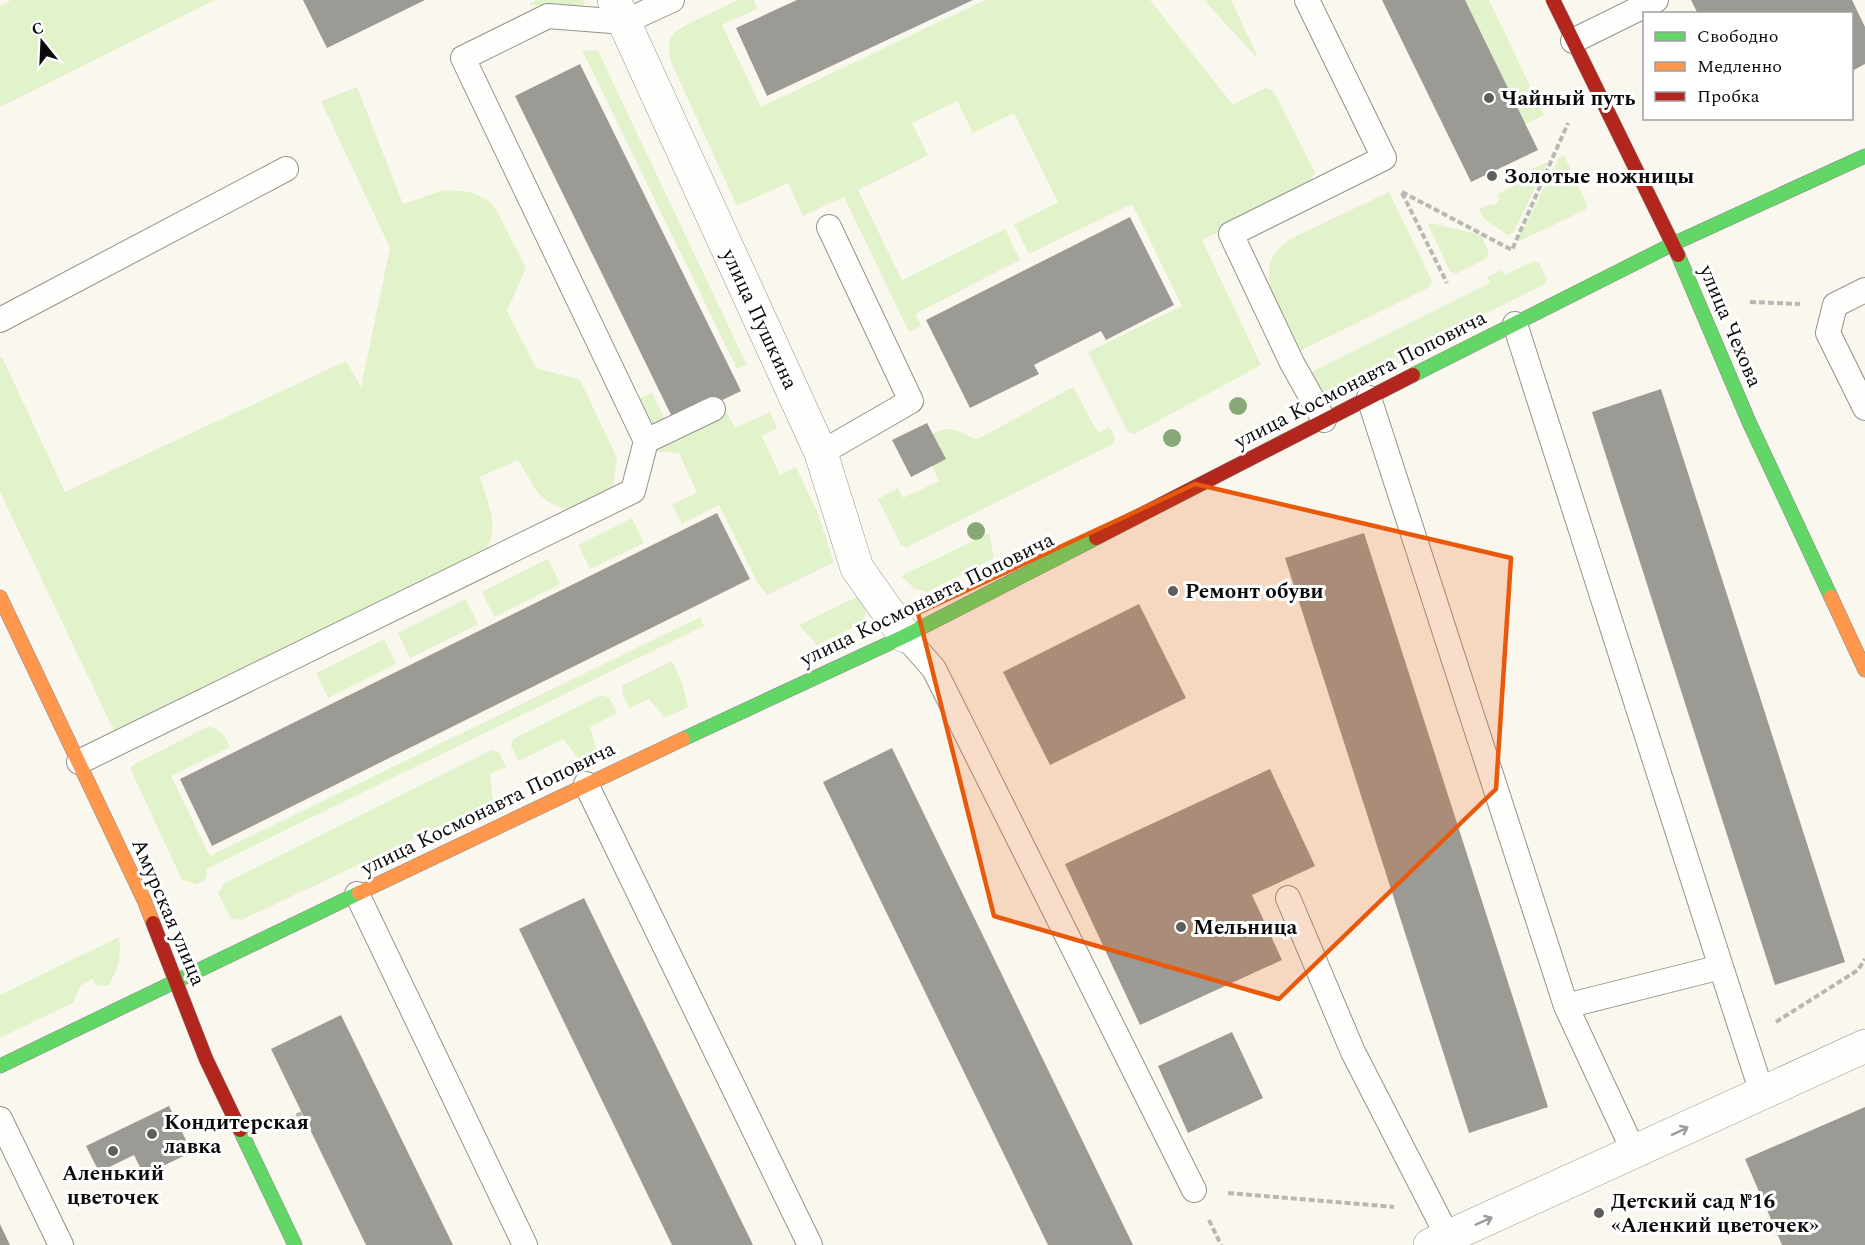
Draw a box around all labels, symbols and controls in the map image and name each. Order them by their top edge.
north arrow [12,12,72,72]
legend [1643,12,1853,120]
text: С [29,16,47,42]
text: Свободно [1697,23,1778,50]
text: Медленно [1697,53,1782,80]
place label: Чайный путь [1501,83,1636,115]
text: Пробка [1697,83,1760,110]
marker: Чайный путь [1482,91,1496,105]
place label: Золотые ножницы [1504,161,1694,193]
marker: Золотые ножницы [1485,169,1499,183]
street label: улица Пушкина [712,243,806,396]
street label: улица Чехова [1690,259,1771,393]
street label: улица Космонавта Поповича [1228,302,1493,458]
street label: улица Космонавта Поповича [794,524,1061,676]
place label: Ремонт обуви [1185,576,1324,608]
marker: Ремонт обуви [1166,584,1180,598]
street label: улица Космонавта Поповича [355,733,622,885]
street label: Амурская улица [123,834,214,992]
place label: Мельница [1193,912,1298,944]
marker: Мельница [1174,920,1188,934]
place label: Кондитерская лавка [164,1107,309,1163]
one-way arrow [1670,1124,1688,1136]
marker: Кондитерская лавка [145,1127,159,1141]
marker: Аленький цветочек [106,1144,120,1158]
place label: Аленький цветочек [62,1158,164,1214]
place label: Детский сад №16 «Аленкий цветочек» [1611,1186,1819,1242]
marker: Детский сад №16 «Аленкий цветочек» [1592,1206,1606,1220]
one-way arrow [1474,1214,1492,1226]

